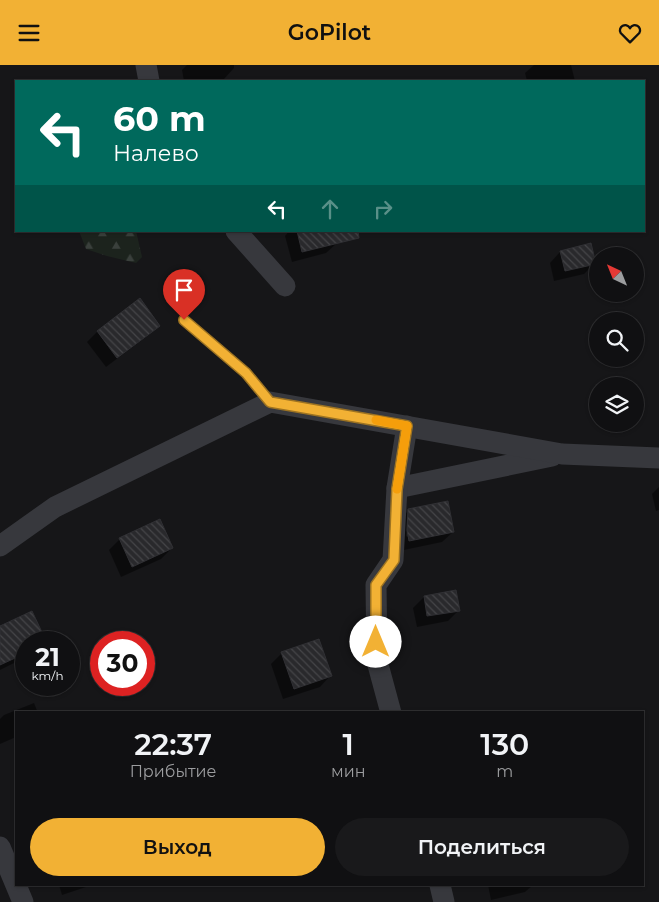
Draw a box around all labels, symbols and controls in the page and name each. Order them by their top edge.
icon: menu [15,19,43,47]
text: GoPilot [288,19,371,46]
icon: heart [616,19,644,47]
text: 60 m [113,97,206,140]
icon: left [30,100,95,165]
text: Налево [113,140,199,167]
icon: left [263,195,291,223]
icon: ahead [316,195,344,223]
icon: right [369,195,397,223]
north arrow [589,247,644,303]
map controls [589,247,644,432]
pin [163,269,205,320]
icon: arrive [170,276,198,304]
button: search [589,312,644,367]
button: layers [589,377,644,432]
position arrow [349,615,401,667]
speed limit sign: 30 [90,631,155,696]
text: 21 [35,642,60,672]
text: km/h [31,668,64,683]
text: 22:37 [134,726,212,763]
text: 1 [343,726,354,763]
text: 130 [480,726,529,763]
text: Прибытие [130,762,216,781]
text: мин [331,762,366,781]
text: m [496,762,513,781]
button: Выход [30,818,325,876]
button: Поделиться [335,818,629,876]

